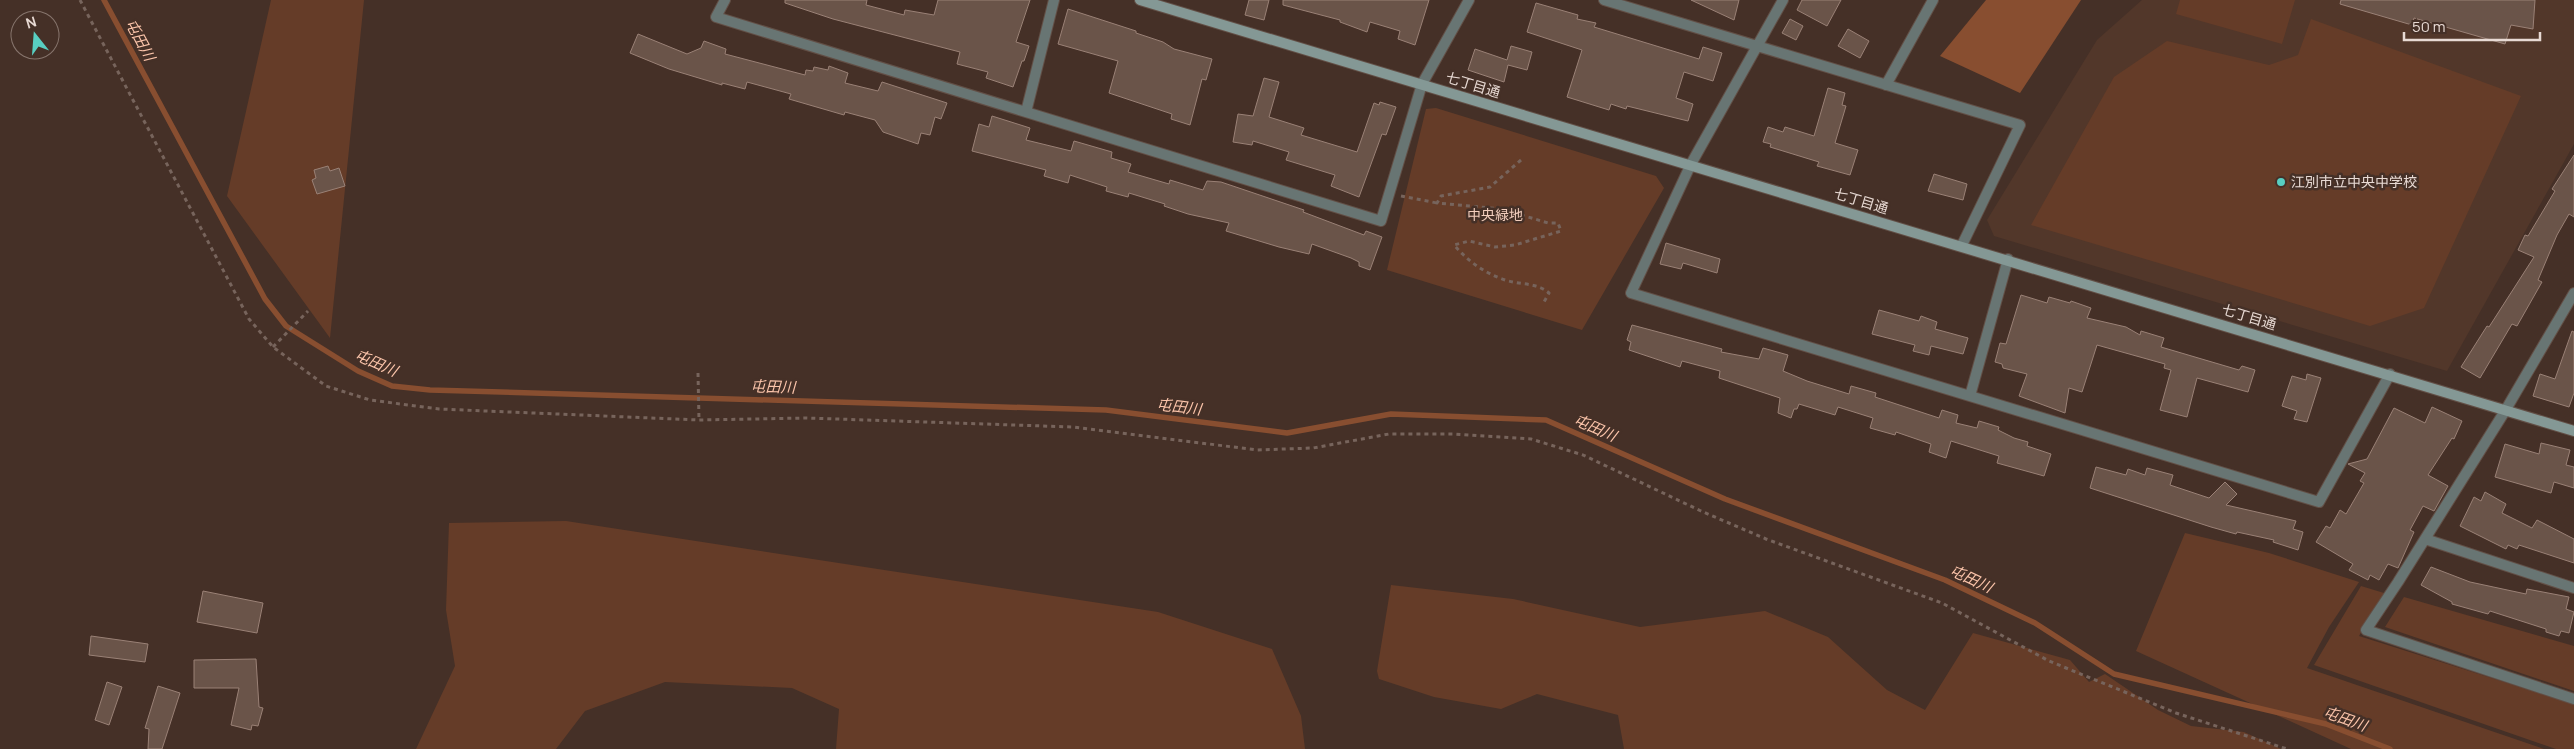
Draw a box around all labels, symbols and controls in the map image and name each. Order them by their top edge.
north arrow [10,10,60,60]
scale bar [2404,10,2540,42]
text: N [23,12,39,33]
water label: 屯田川 [121,15,161,66]
text: 50 m [2412,16,2446,37]
street label: 七丁目通 [1444,67,1503,102]
place label: 江別市立中央中学校 [2291,172,2417,191]
marker: 江別市立中央中学校 [2275,176,2287,188]
street label: 七丁目通 [1832,183,1891,218]
park label: 中央緑地 [1467,205,1523,224]
street label: 七丁目通 [2220,299,2279,334]
water label: 屯田川 [351,344,403,382]
water label: 屯田川 [750,375,798,398]
water label: 屯田川 [1155,393,1205,420]
water label: 屯田川 [1570,409,1622,447]
water label: 屯田川 [1946,560,1998,598]
water label: 屯田川 [2320,701,2372,737]

